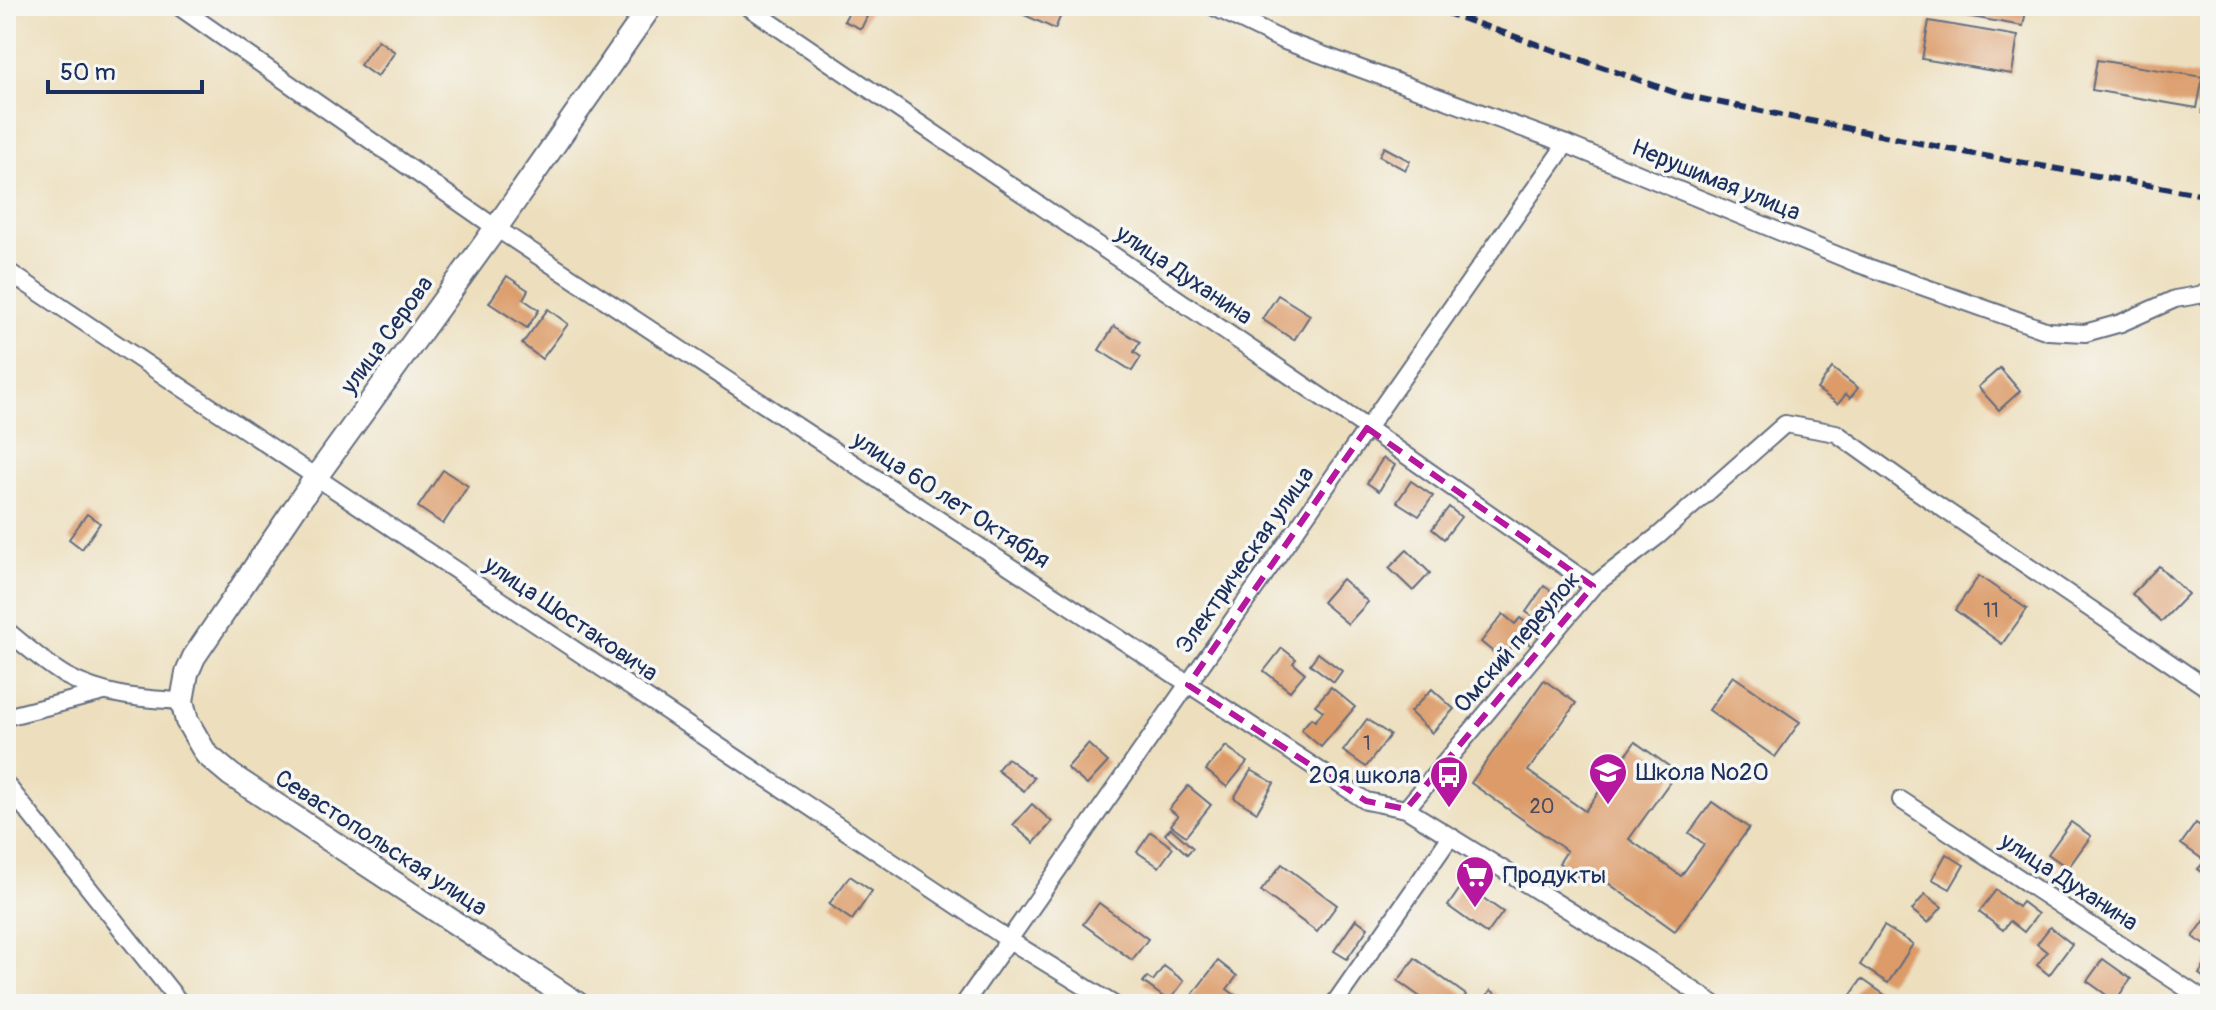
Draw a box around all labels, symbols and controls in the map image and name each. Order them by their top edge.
scale bar [48,44,202,94]
text: 50 m [60,58,116,87]
street label: Нерушимая улица [1627,133,1805,227]
street label: улица Духанина [1109,218,1258,331]
street label: улица Серова [334,270,440,400]
street label: улица 60 лет Октября [846,425,1055,575]
street label: Электрическая улица [1170,461,1320,659]
street label: улица Шостаковича [478,550,663,688]
street label: Омский переулок [1448,565,1586,719]
house number: 11 [1983,598,1999,623]
house number: 1 [1363,731,1371,756]
school or university icon: Школа №20 [1587,751,1629,806]
bus stop icon: 20я школа [1428,754,1470,809]
place label: Школа №20 [1636,758,1769,787]
place label: 20я школа [1309,761,1421,790]
street label: Севастопольская улица [270,764,492,922]
house number: 20 [1530,794,1554,819]
street label: улица Духанина [1994,826,2143,937]
supermarket icon: Продукты [1454,854,1496,909]
place label: Продукты [1503,861,1606,890]

